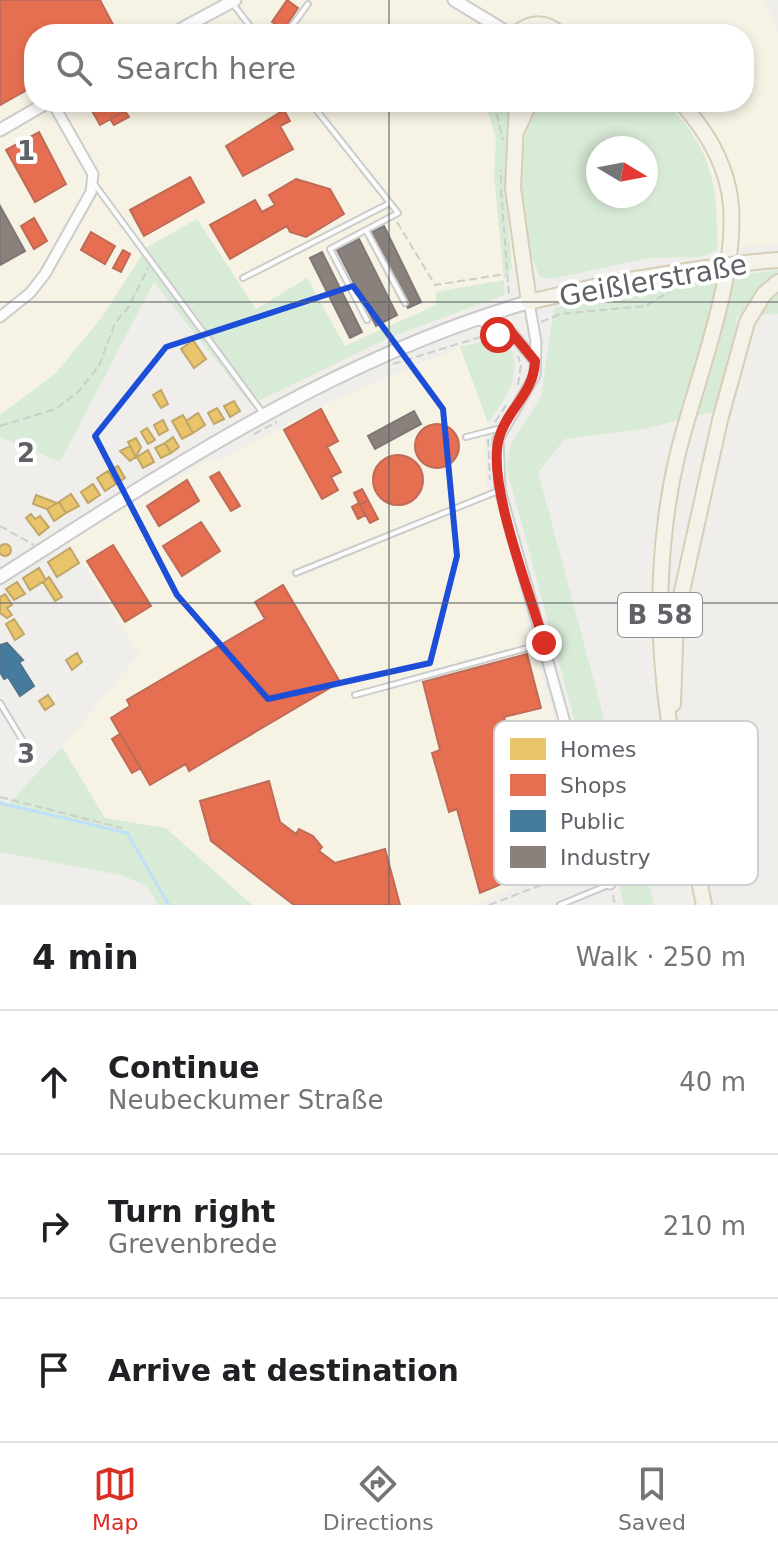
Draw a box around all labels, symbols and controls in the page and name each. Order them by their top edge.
search box [24,24,754,112]
icon: search [52,46,96,90]
text: Search here [116,51,296,86]
text: 1 [17,136,35,166]
north arrow [586,136,658,208]
street label: Geißlerstraße [557,248,749,313]
route start [480,317,516,353]
text: 2 [17,438,35,468]
road number: B 58 [618,593,702,637]
route end [526,625,562,661]
legend [494,721,758,885]
text: Homes [560,737,636,762]
text: 3 [17,739,35,769]
text: Shops [560,773,627,798]
text: Public [560,809,625,834]
text: Industry [560,845,651,870]
text: 4 min [32,937,139,977]
text: Walk · 250 m [576,942,746,972]
text: Continue [108,1050,260,1085]
icon: ahead [32,1060,76,1104]
text: 40 m [679,1067,746,1097]
text: Neubeckumer Straße [108,1085,383,1115]
text: Turn right [108,1194,275,1229]
icon: right [32,1204,76,1248]
text: 210 m [663,1211,746,1241]
text: Grevenbrede [108,1229,277,1259]
icon: arrive [32,1348,76,1392]
text: Arrive at destination [108,1353,459,1388]
tab: Map [92,1462,139,1535]
tab: Directions [323,1462,434,1535]
tab: Saved [618,1462,686,1535]

